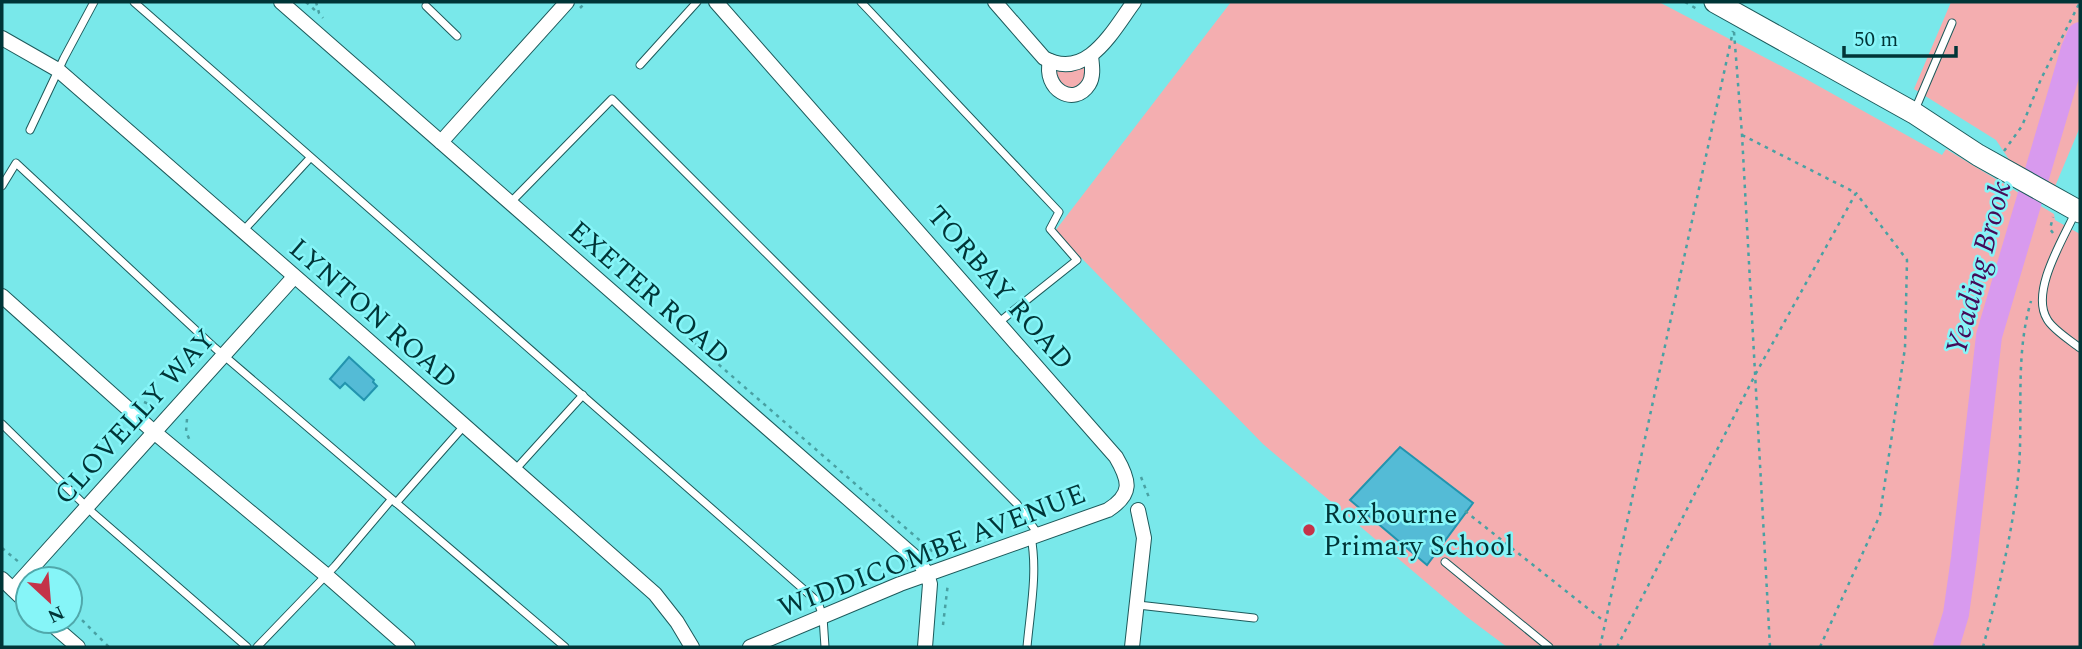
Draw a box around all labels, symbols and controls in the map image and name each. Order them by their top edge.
scale bar [1844,14,1956,58]
text: 50 m [1854,24,1898,56]
water label: Yeading Brook [1934,176,2024,360]
street label: TORBAY ROAD [916,196,1084,380]
street label: EXETER ROAD [558,210,740,376]
street label: LYNTON ROAD [279,228,467,400]
street label: CLOVELLY WAY [44,319,226,515]
street label: WIDDICOMBE AVENUE [772,472,1092,630]
place label: Roxbourne Primary School [1323,493,1513,568]
marker: Roxbourne Primary School [1301,522,1317,538]
north arrow [14,565,84,635]
text: N [42,597,69,630]

